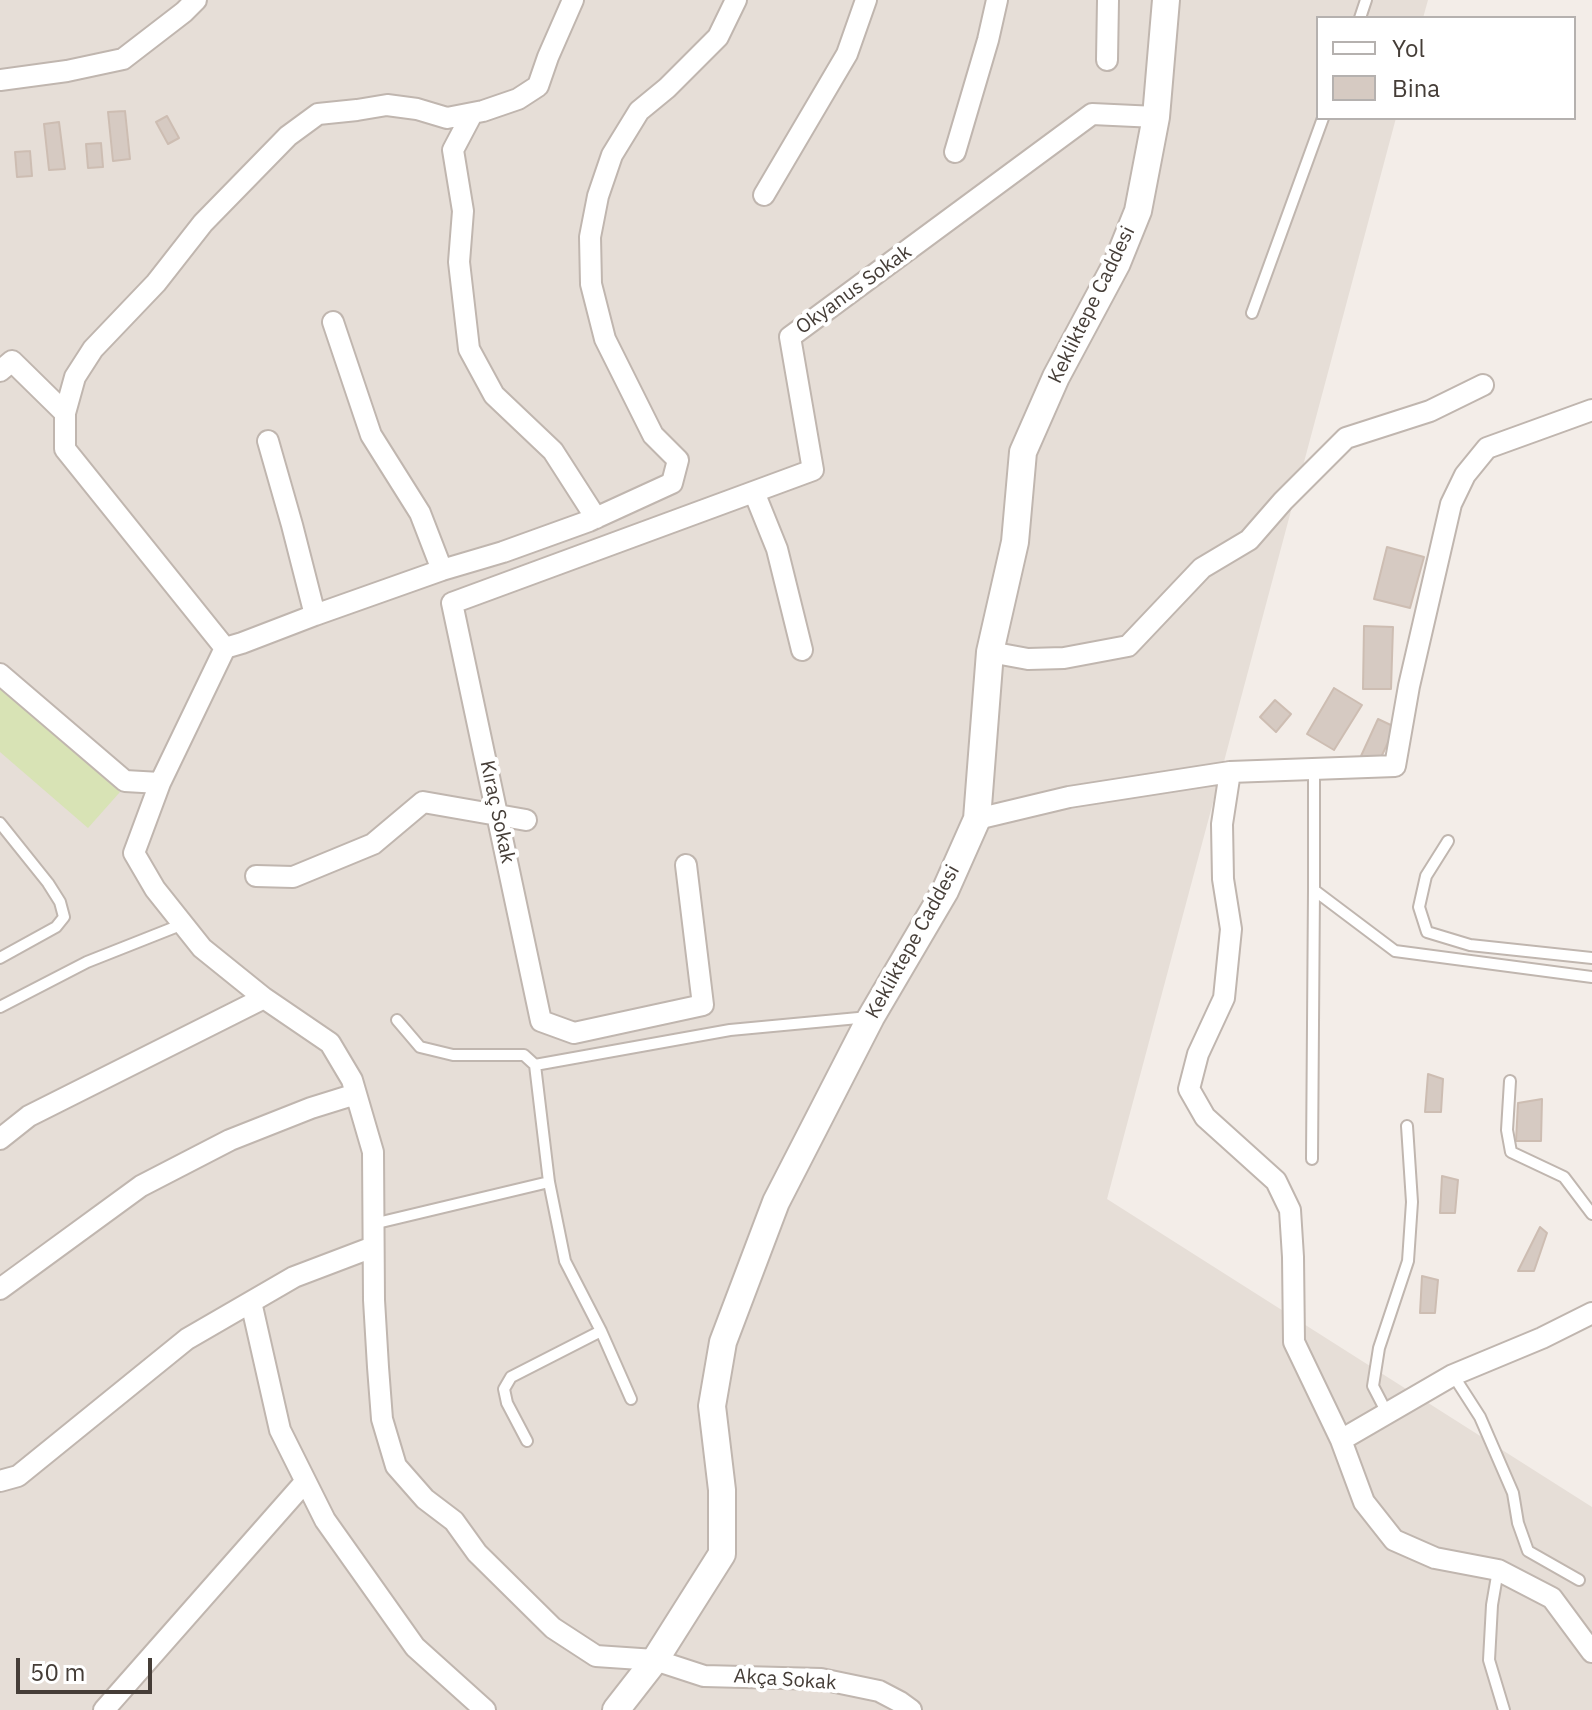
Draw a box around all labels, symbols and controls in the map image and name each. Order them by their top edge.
legend [1316,16,1576,120]
text: Yol [1392,32,1425,64]
text: Bina [1392,72,1440,104]
street label: Kekliktepe Caddesi [1044,223,1140,387]
street label: Okyanus Sokak [792,240,916,340]
street label: Kıraç Sokak [474,758,520,866]
street label: Kekliktepe Caddesi [861,861,965,1023]
scale bar [20,1642,156,1692]
text: 50 m [30,1656,85,1688]
street label: Akça Sokak [733,1664,837,1696]

